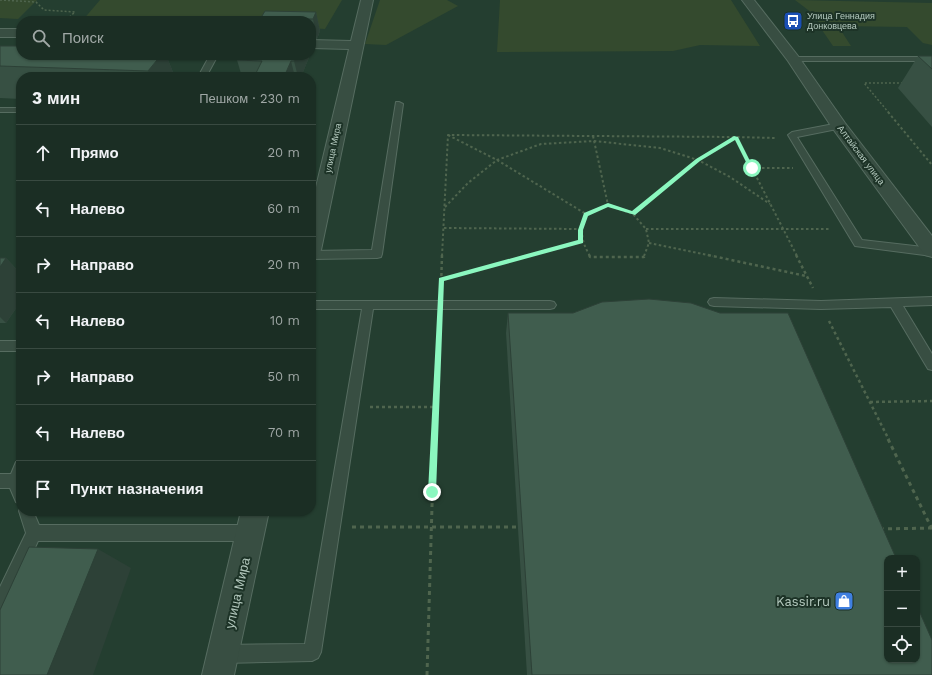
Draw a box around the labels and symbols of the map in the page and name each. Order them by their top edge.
bus stop icon: Улица Геннадия Донковцева [782,10,804,32]
place label: Улица Геннадия Донковцева [807,11,875,31]
street label: улица Мира [323,122,343,174]
street label: Алтайская улица [835,123,887,187]
route start [743,159,761,177]
route end [423,483,441,501]
street label: улица Мира [222,555,253,630]
shop icon: Kassir.ru [833,590,855,612]
place label: Kassir.ru [776,594,830,609]

